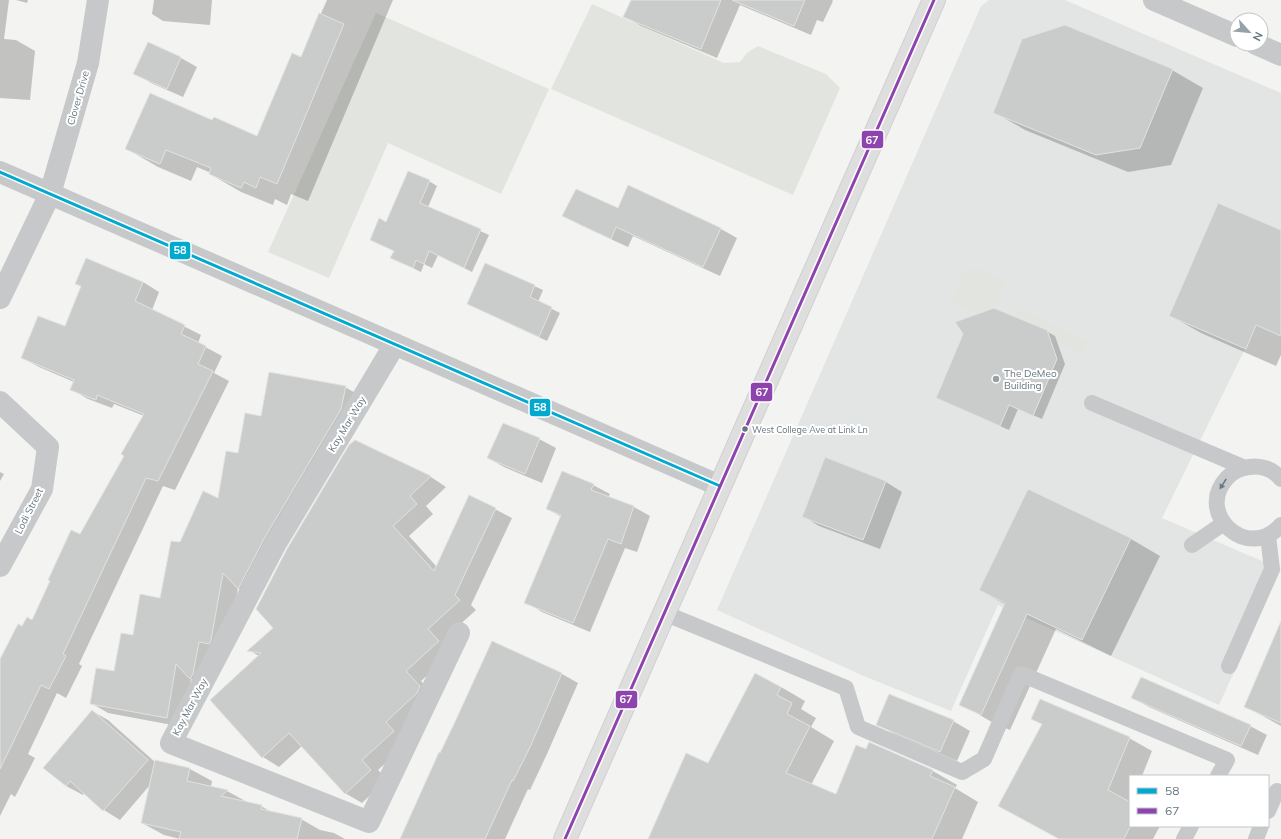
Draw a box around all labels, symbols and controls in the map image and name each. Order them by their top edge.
north arrow [1229,12,1269,52]
text: N [1250,30,1266,43]
street label: Clover Drive [64,69,92,127]
line badge: 67 [861,130,884,149]
text: 67 [865,133,879,147]
line badge: 58 [169,241,191,260]
text: 58 [173,243,187,257]
place label: The DeMeo Building [1004,367,1057,392]
marker: The DeMeo Building [991,374,1001,384]
line badge: 67 [750,382,773,402]
text: 67 [755,385,769,399]
street label: Kay Mar Way [325,393,369,454]
line badge: 58 [529,398,551,417]
text: 58 [533,400,547,414]
marker: West College Ave at Link Ln [740,424,750,434]
place label: West College Ave at Link Ln [752,424,868,435]
one-way arrow [1220,478,1227,489]
street label: Lodi Street [12,485,46,536]
street label: Kay Mar Way [170,676,211,738]
line badge: 67 [615,690,638,709]
text: 67 [619,692,633,706]
legend [1129,775,1269,827]
text: 58 [1165,783,1179,798]
text: 67 [1165,803,1179,818]

